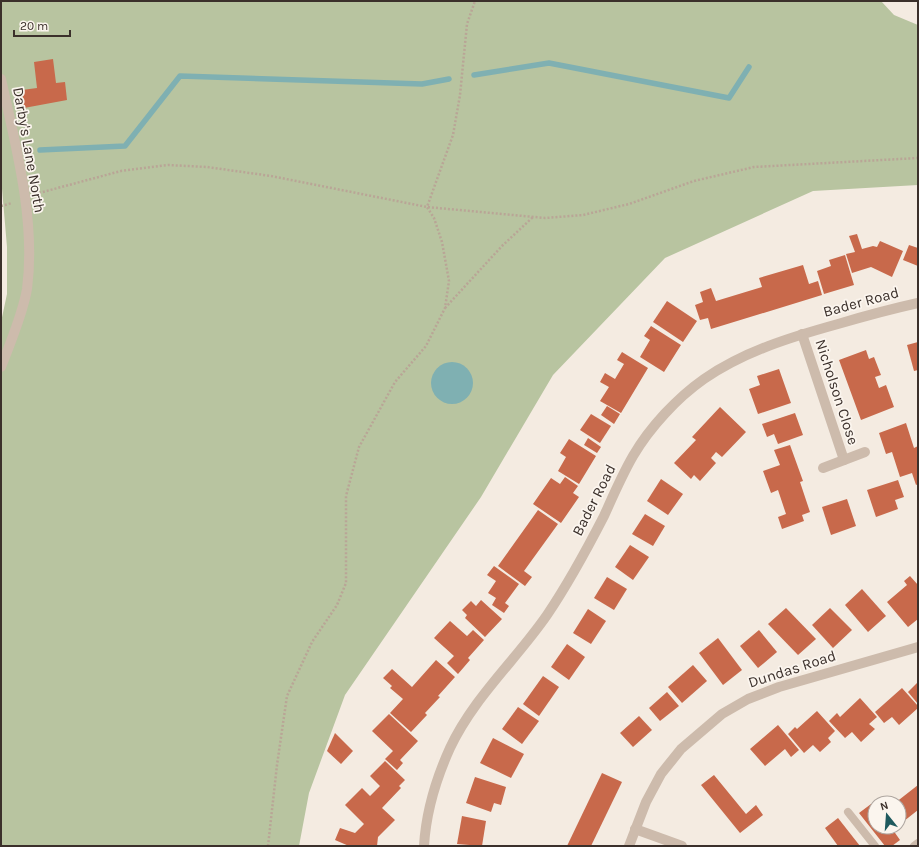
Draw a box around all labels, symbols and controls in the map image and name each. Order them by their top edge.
scale bar [14,12,70,38]
text: 20 m [20,19,48,33]
street label: Darby's Lane North [9,86,49,214]
street label: Bader Road [821,283,901,321]
street label: Nicholson Close [811,337,863,447]
street label: Bader Road [568,461,620,539]
street label: Dundas Road [746,646,838,692]
north arrow [867,795,907,835]
text: N [879,799,890,813]

